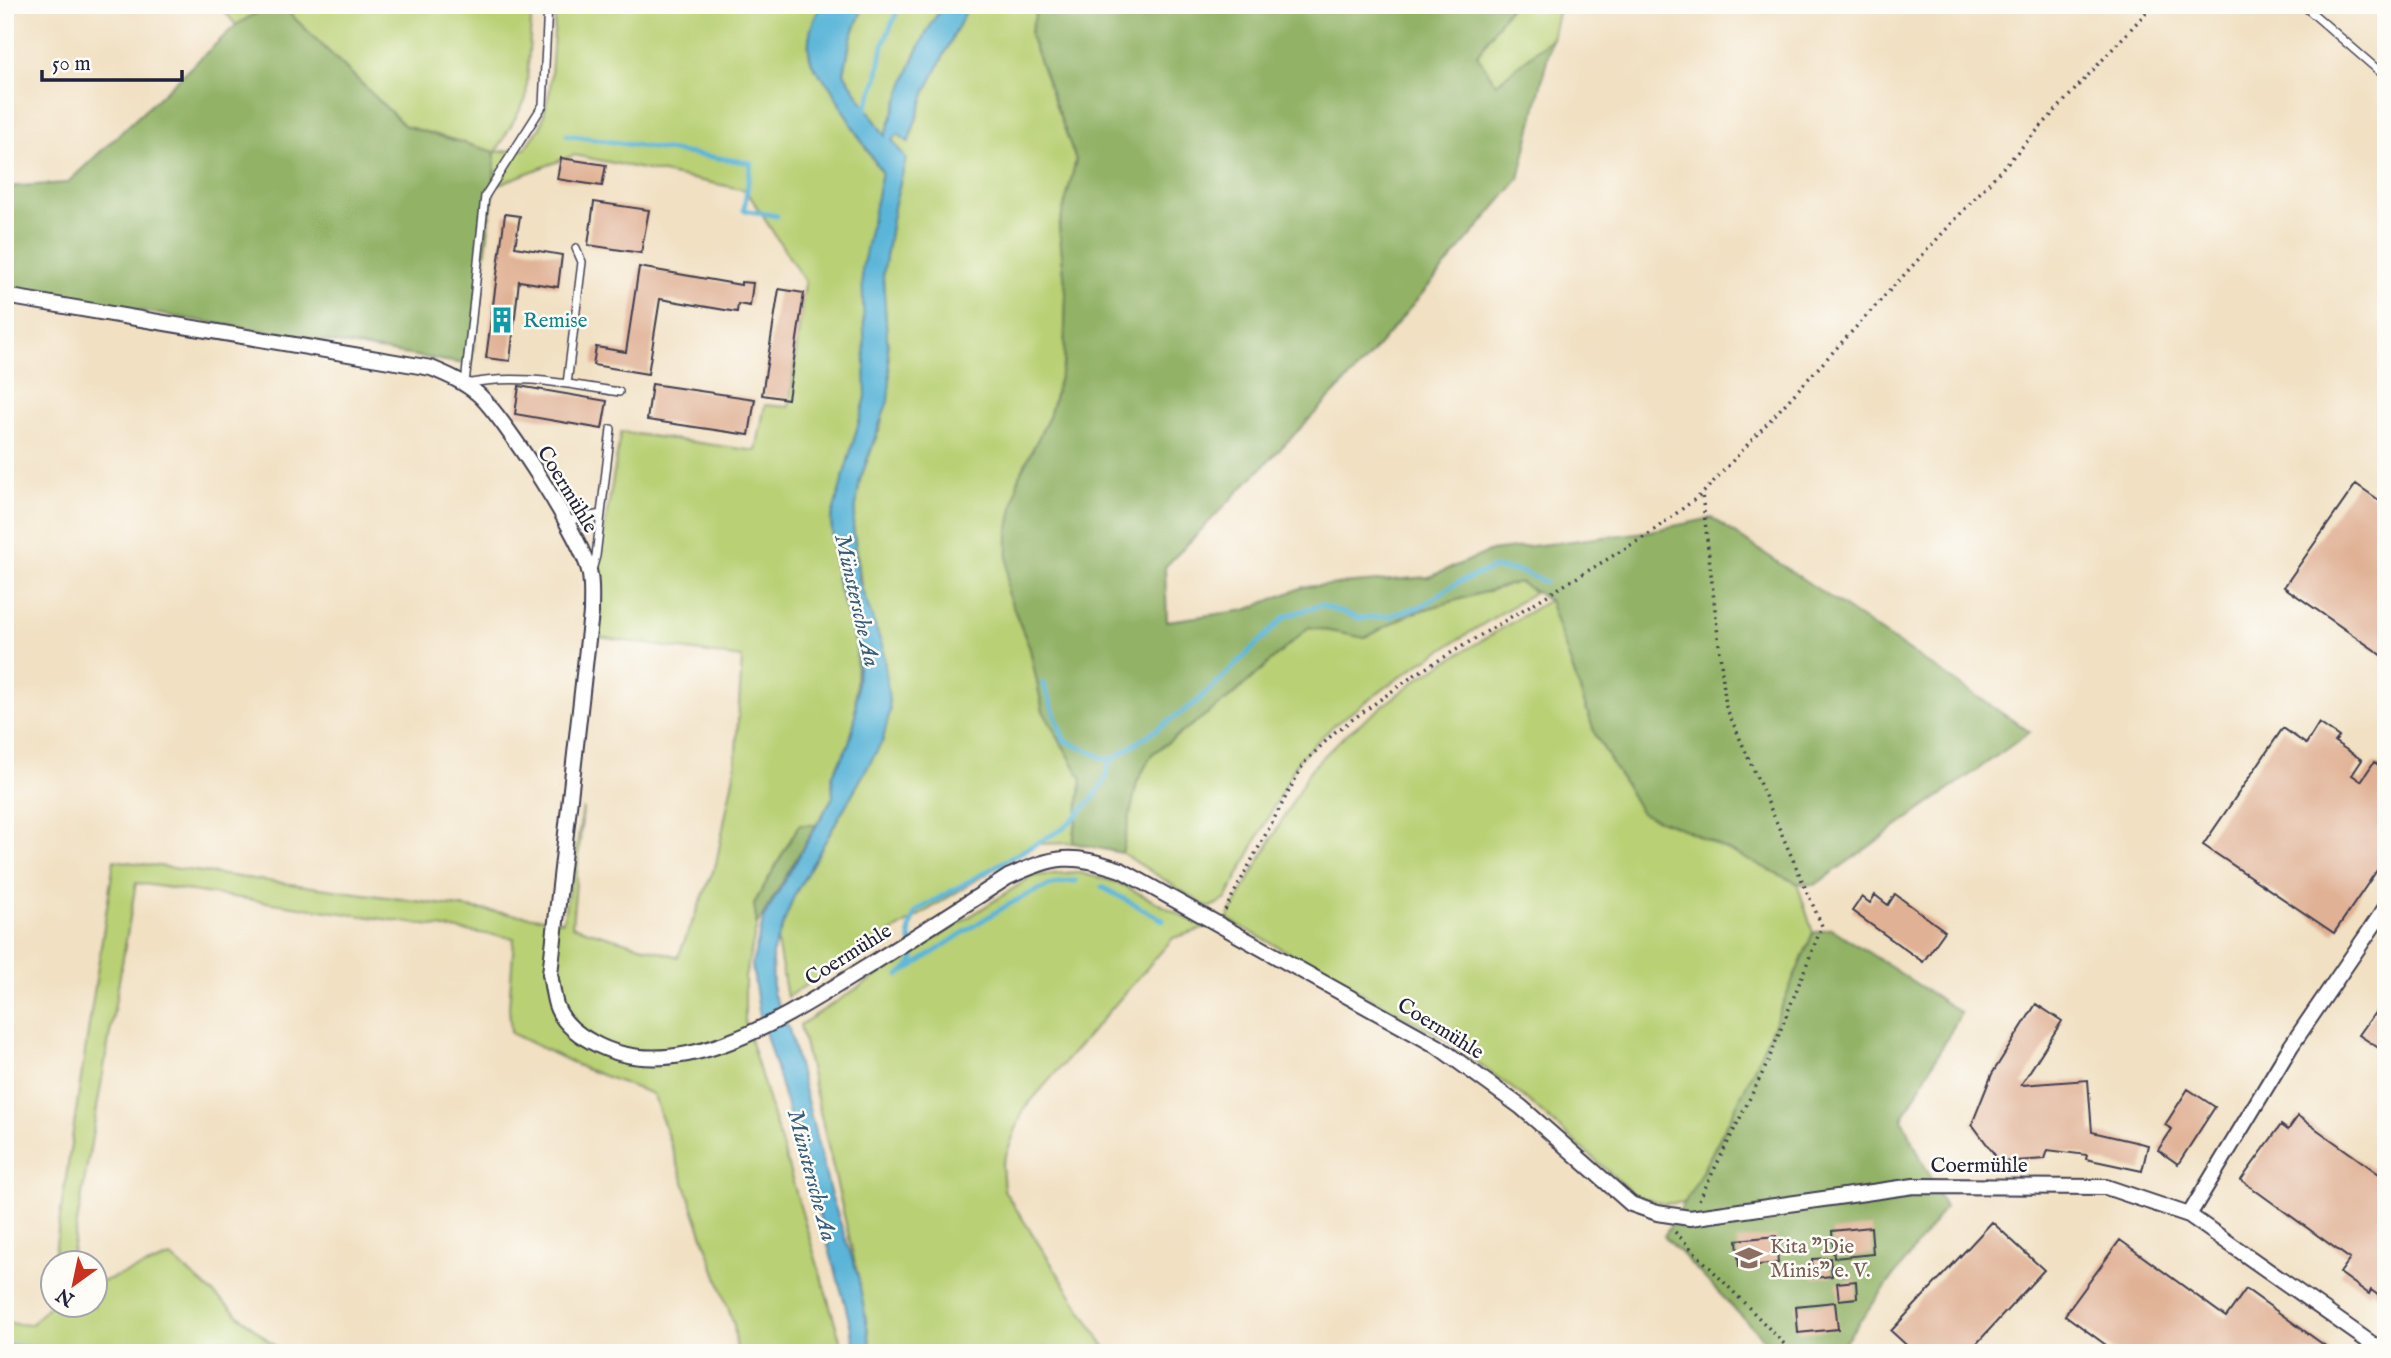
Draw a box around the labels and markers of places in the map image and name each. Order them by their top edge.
building icon: Remise [487,305,517,335]
place label: Remise [523,308,588,335]
place label: Kita "Die Minis" e. V. [1770,1234,1870,1285]
school or university icon: Kita "Die Minis" e. V. [1734,1243,1764,1273]

